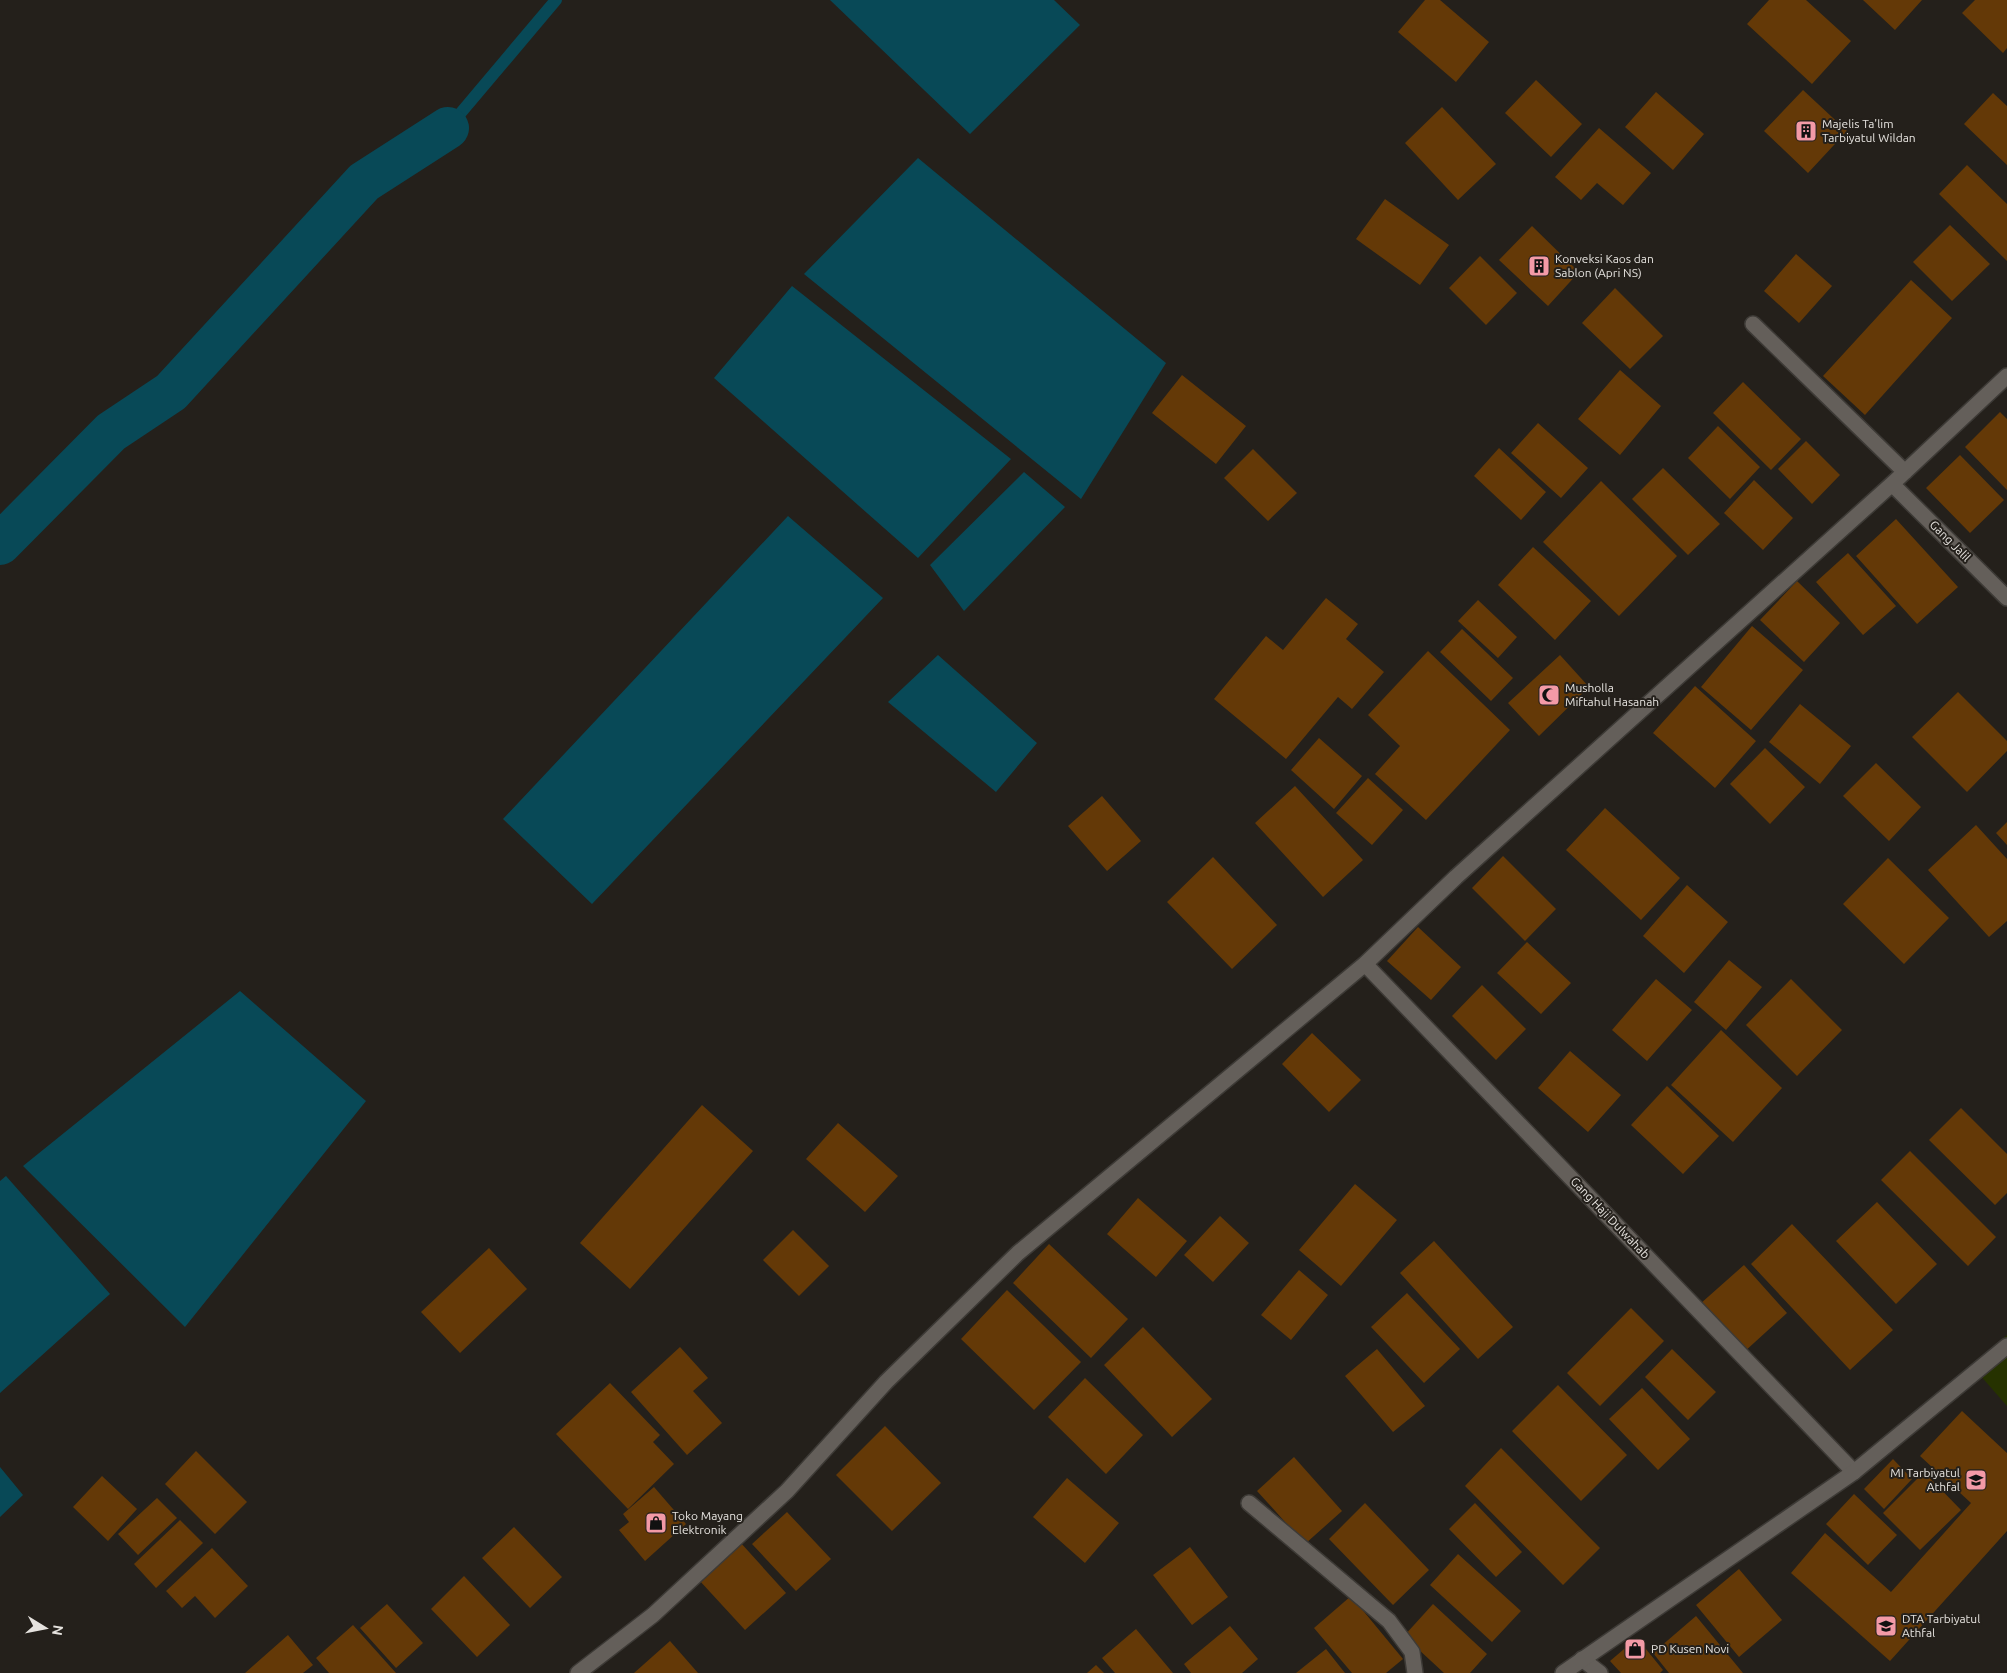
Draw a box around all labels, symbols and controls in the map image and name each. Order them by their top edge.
place label: Majelis Ta'lim Tarbiyatul Wildan [1822,117,1916,144]
building icon: Majelis Ta'lim Tarbiyatul Wildan [1794,119,1818,143]
place label: Konveksi Kaos dan Sablon (Apri NS) [1555,252,1654,280]
building icon: Konveksi Kaos dan Sablon (Apri NS) [1527,254,1551,278]
street label: Gang Jalil [1927,518,1973,564]
place label: Musholla Miftahul Hasanah [1565,681,1659,708]
mosque icon: Musholla Miftahul Hasanah [1537,683,1561,707]
street label: Gang Haji Dulwahab [1568,1174,1652,1261]
place label: MI Tarbiyatul Athfal [1890,1466,1960,1493]
school or university icon: MI Tarbiyatul Athfal [1964,1468,1988,1492]
place label: Toko Mayang Elektronik [672,1509,743,1536]
shop icon: Toko Mayang Elektronik [644,1511,668,1535]
north arrow [20,1603,70,1653]
place label: DTA Tarbiyatul Athfal [1902,1612,1980,1639]
school or university icon: DTA Tarbiyatul Athfal [1874,1614,1898,1638]
text: N [49,1624,67,1637]
shop icon: PD Kusen Novi [1623,1637,1647,1661]
place label: PD Kusen Novi [1651,1642,1729,1655]

